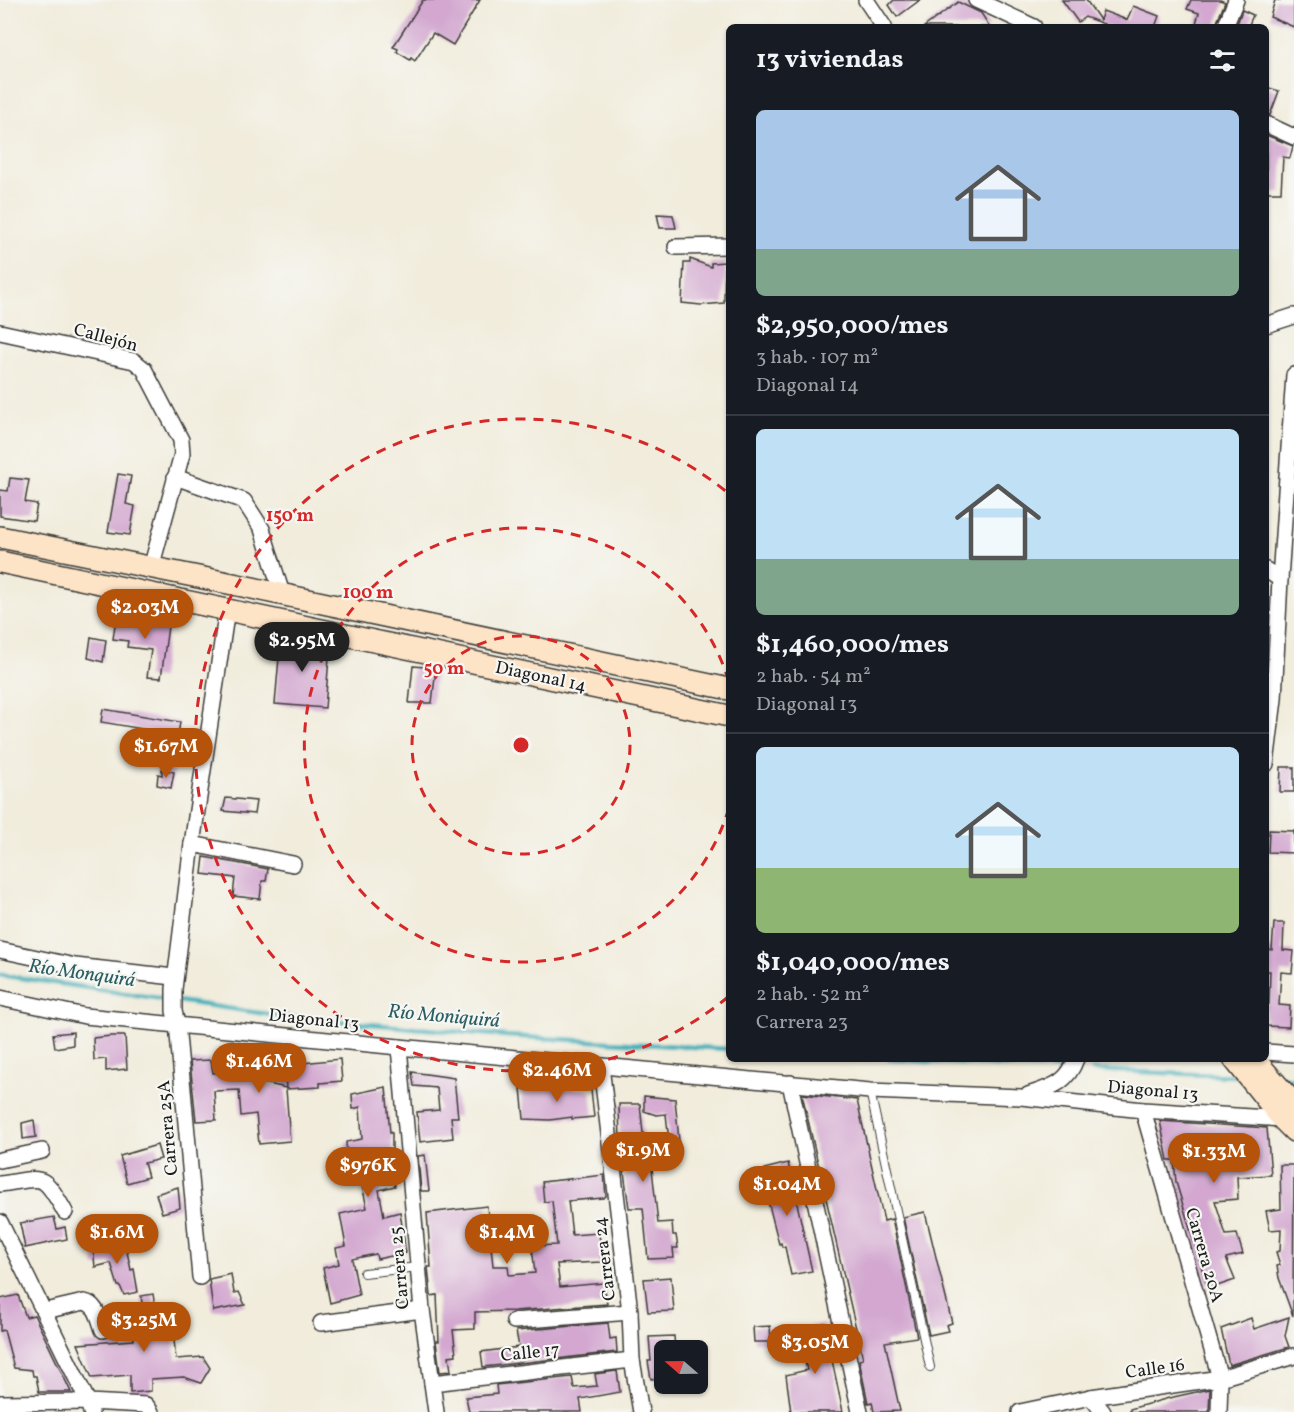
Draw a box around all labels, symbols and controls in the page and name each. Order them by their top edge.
text: 13 viviendas [756,42,904,78]
icon: filters [1206,44,1239,77]
icon: home [944,149,1052,257]
text: $2,950,000/mes [756,308,949,344]
street label: Callejón [71,318,141,359]
text: 3 hab. · 107 m² [756,344,878,372]
text: Diagonal 14 [756,372,859,400]
icon: home [944,468,1052,576]
text: 150 m [266,504,314,529]
text: 100 m [343,581,393,606]
pin: $2.03M [96,589,194,640]
text: $2.03M [111,594,179,622]
pin: $2.95M [253,622,351,673]
text: $2.95M [268,627,336,655]
text: $1,460,000/mes [756,627,949,663]
street label: Diagonal 14 [493,656,589,699]
text: 50 m [424,657,464,682]
text: 2 hab. · 54 m² [756,663,871,691]
text: Diagonal 13 [756,691,857,719]
pin: $1.67M [117,728,215,779]
text: $1.67M [134,733,198,761]
centre of rings [511,735,531,755]
icon: home [944,786,1052,894]
text: $1,040,000/mes [756,945,950,981]
water label: Río Monquirá [26,953,137,995]
text: 2 hab. · 52 m² [756,981,869,1009]
water label: Río Moniquirá [387,998,502,1036]
street label: Diagonal 13 [267,1003,361,1038]
text: Carrera 23 [756,1009,848,1037]
pin: $1.46M [210,1043,308,1094]
text: $1.46M [225,1048,293,1076]
pin: $2.46M [508,1052,606,1103]
text: $2.46M [522,1057,592,1085]
street label: Diagonal 13 [1106,1075,1199,1108]
street label: Carrera 25A [152,1079,185,1176]
pin: $1.9M [601,1132,685,1183]
pin: $1.33M [1165,1133,1263,1184]
text: $1.9M [615,1137,671,1165]
text: $1.33M [1182,1138,1246,1166]
pin: $976K [326,1147,410,1198]
text: $976K [339,1152,397,1180]
pin: $1.04M [738,1166,836,1217]
text: $1.04M [753,1171,821,1199]
street label: Carrera 20A [1178,1205,1229,1306]
pin: $1.6M [75,1214,159,1265]
pin: $1.4M [465,1214,549,1265]
street label: Carrera 24 [588,1215,623,1302]
text: $1.6M [89,1219,145,1247]
text: $1.4M [479,1219,535,1247]
street label: Carrera 25 [384,1226,417,1310]
pin: $3.25M [95,1302,193,1353]
text: $3.25M [111,1307,177,1335]
pin: $3.05M [766,1324,864,1375]
text: $3.05M [781,1329,849,1357]
street label: Calle 17 [499,1338,561,1369]
north arrow [654,1340,708,1394]
map controls [654,1340,708,1394]
street label: Calle 16 [1124,1353,1187,1386]

